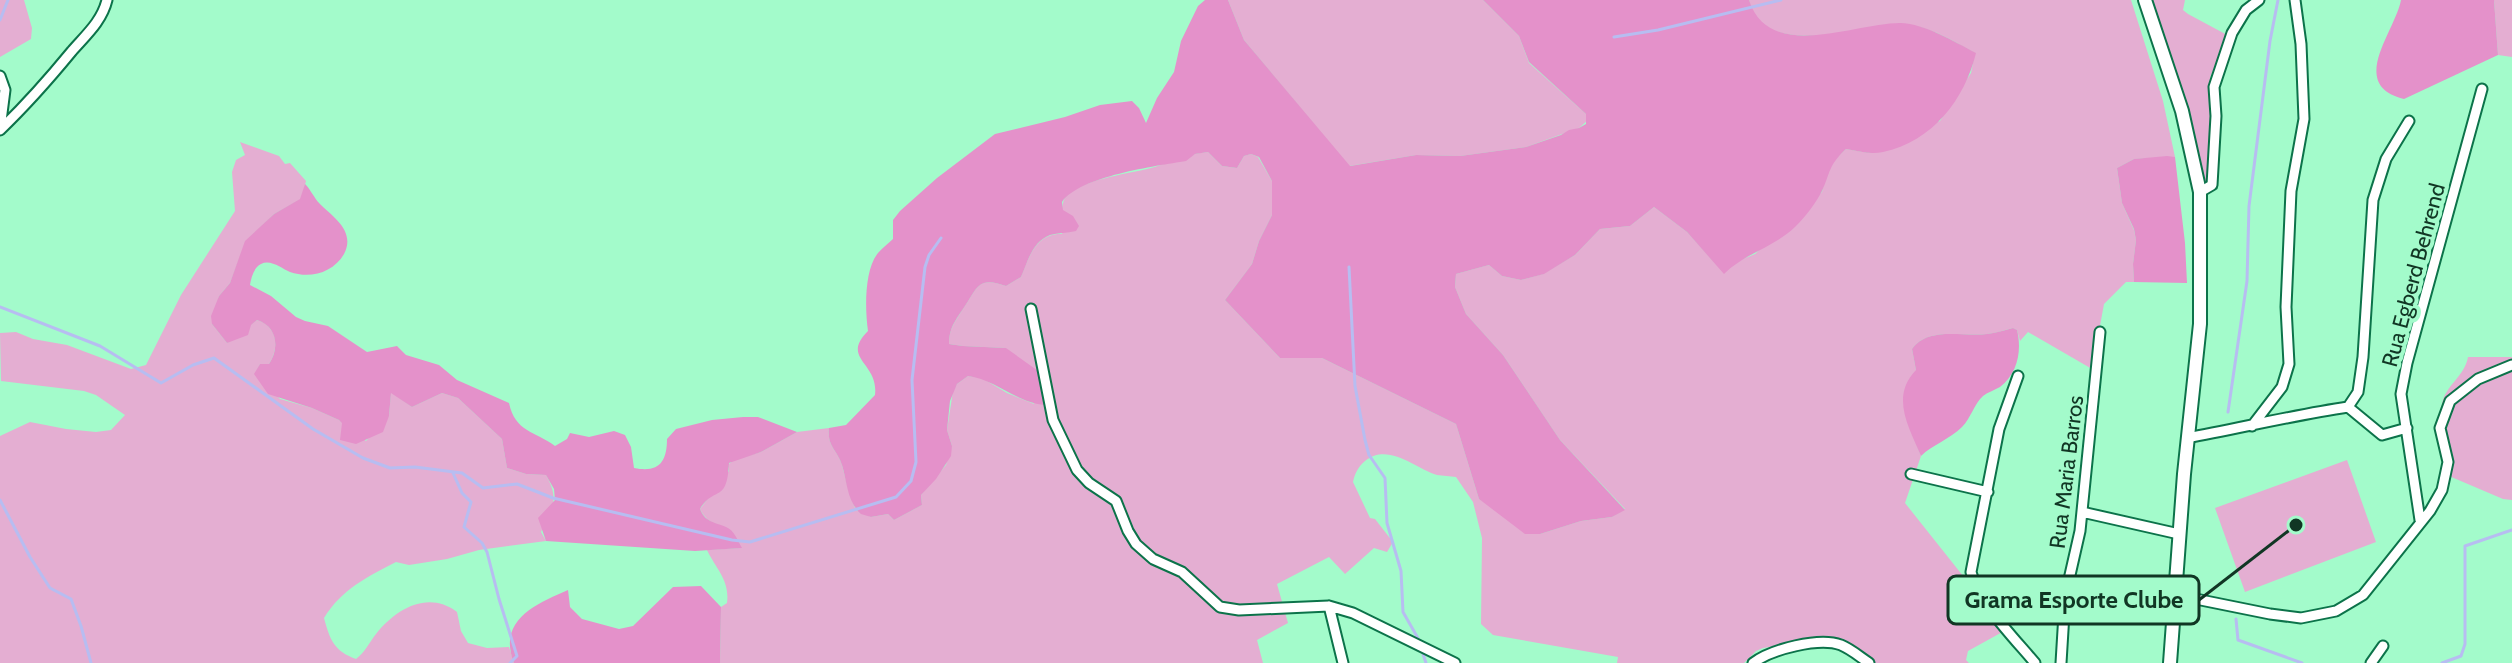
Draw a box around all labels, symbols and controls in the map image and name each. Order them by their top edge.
street label: Rua Egberd Behrend [2376,180,2451,370]
street label: Rua Maria Barros [2044,394,2089,550]
callout: Grama Esporte Clube [1948,576,2199,624]
text: Grama Esporte Clube [1965,585,2183,614]

